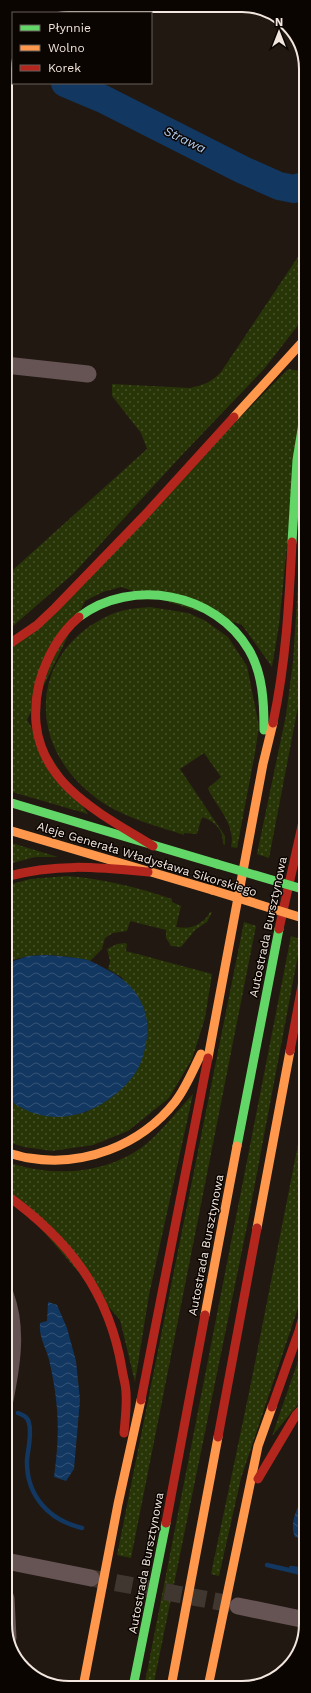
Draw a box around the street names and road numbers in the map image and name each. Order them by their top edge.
street label: Aleje Generała Władysława Sikorskiego [35,819,259,899]
street label: Autostrada Bursztynowa [246,855,290,999]
street label: Autostrada Bursztynowa [185,1173,227,1317]
street label: Autostrada Bursztynowa [125,1491,167,1635]

